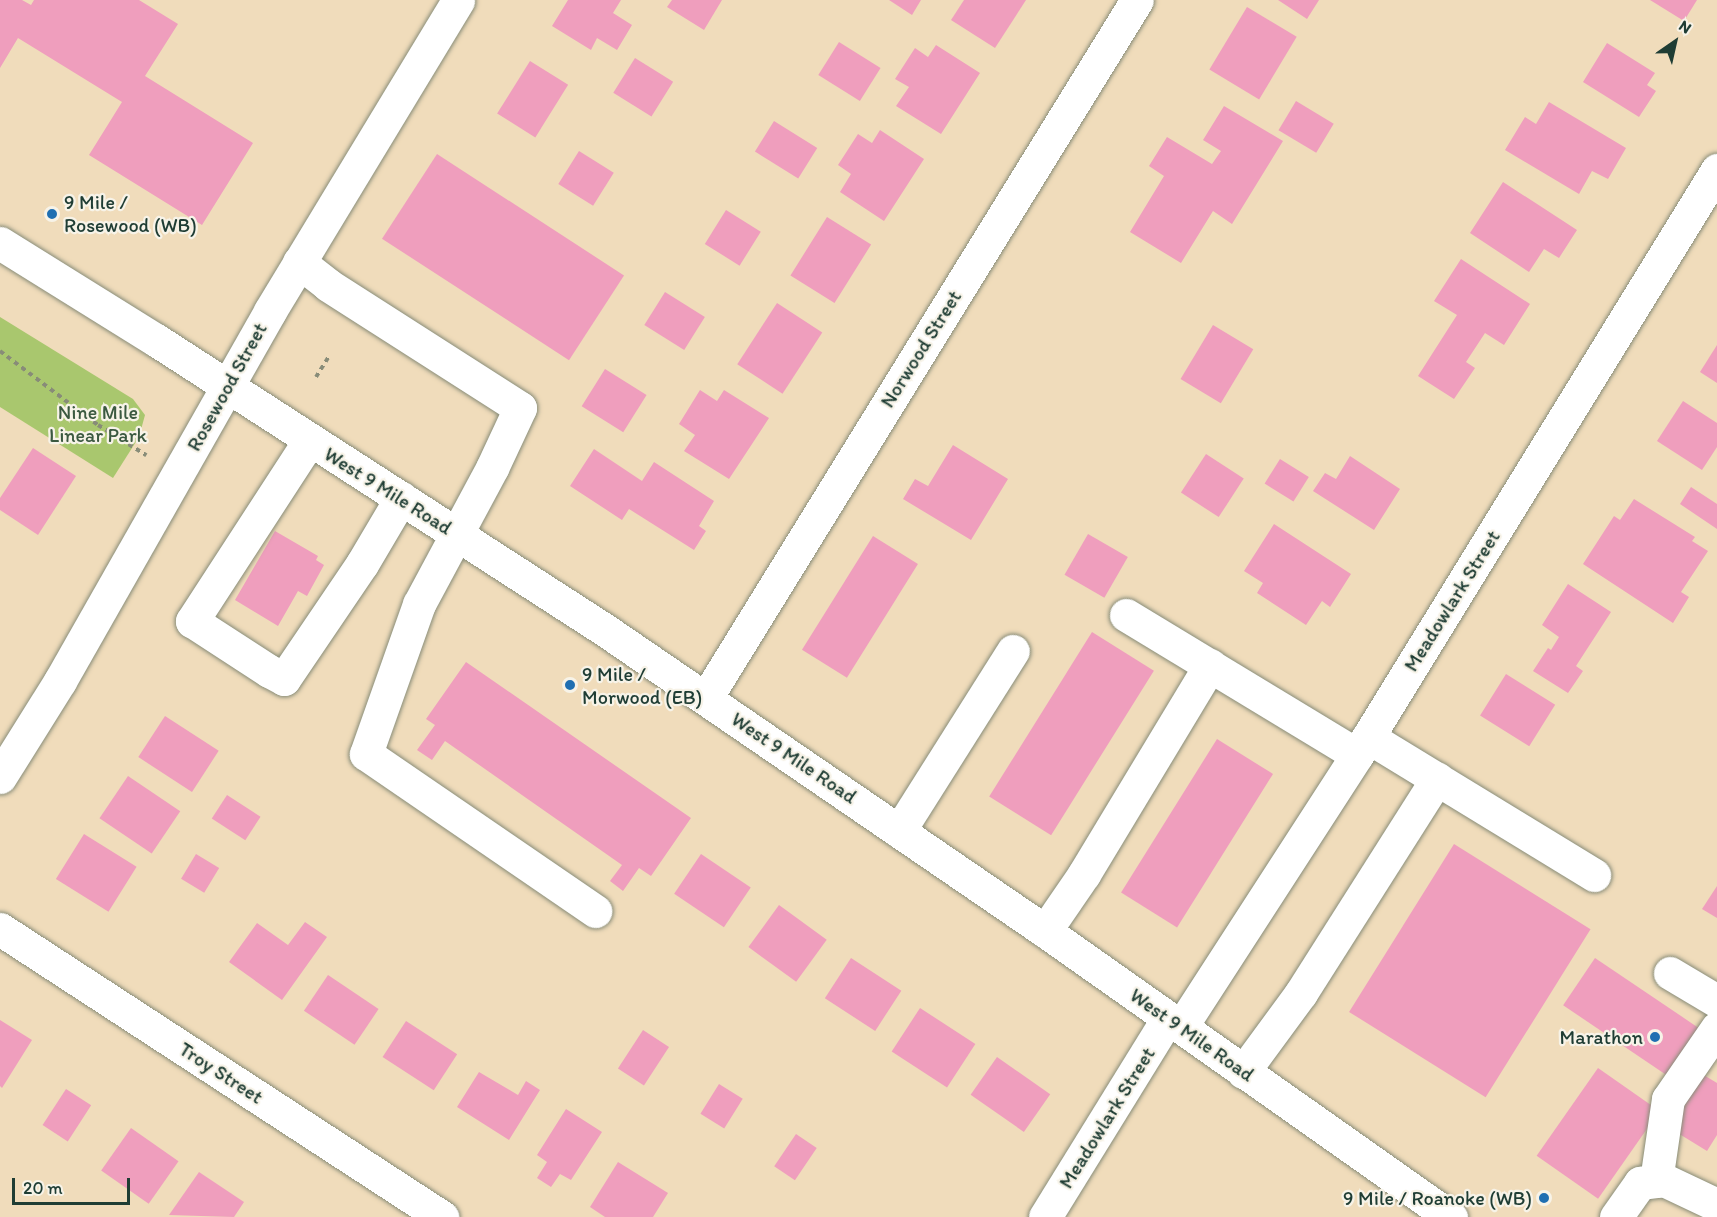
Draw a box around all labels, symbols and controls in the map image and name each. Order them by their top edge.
north arrow [1645,12,1705,72]
text: N [1676,16,1695,38]
place label: 9 Mile / Rosewood (WB) [64,190,197,237]
marker: 9 Mile / Rosewood (WB) [45,207,59,221]
street label: Norwood Street [875,286,967,412]
street label: Rosewood Street [182,319,272,455]
park label: Nine Mile Linear Park [49,400,147,447]
street label: West 9 Mile Road [320,442,456,540]
street label: Meadowlark Street [1399,526,1505,676]
place label: 9 Mile / Morwood (EB) [582,662,702,709]
marker: 9 Mile / Morwood (EB) [563,678,577,692]
street label: West 9 Mile Road [727,707,861,809]
street label: West 9 Mile Road [1126,983,1258,1087]
place label: Marathon [1560,1025,1643,1049]
marker: Marathon [1648,1030,1662,1044]
street label: Troy Street [175,1037,267,1109]
street label: Meadowlark Street [1054,1043,1160,1193]
scale bar [15,1166,134,1204]
text: 20 m [23,1177,63,1199]
place label: 9 Mile / Roanoke (WB) [1343,1186,1532,1210]
marker: 9 Mile / Roanoke (WB) [1537,1191,1551,1205]

